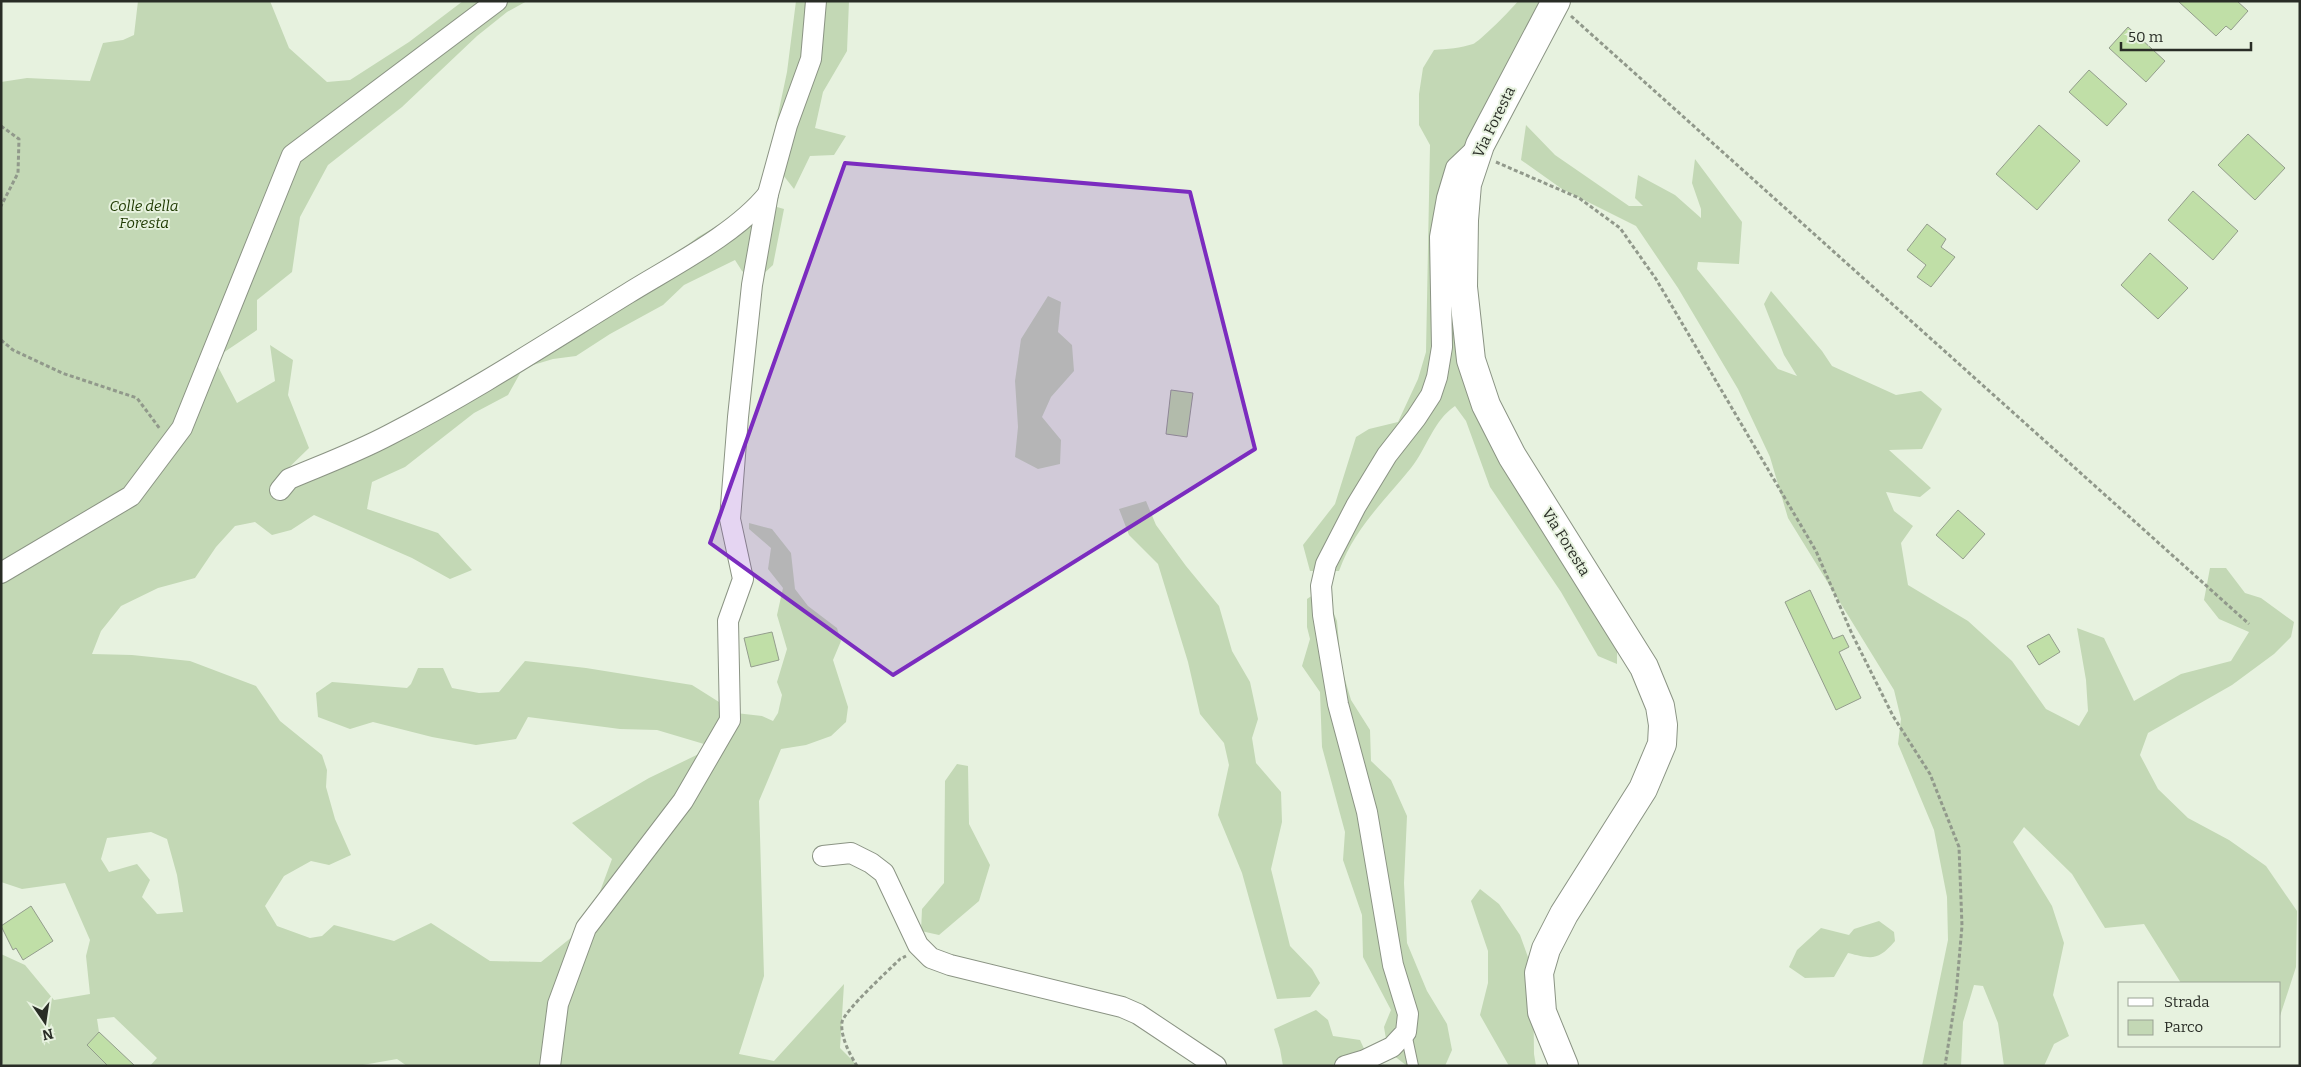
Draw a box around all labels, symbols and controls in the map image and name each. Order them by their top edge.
scale bar [2121,20,2251,52]
text: 50 m [2128,28,2164,46]
street label: Via Foresta [1469,84,1519,160]
park label: Colle della Foresta [109,197,179,232]
street label: Via Foresta [1538,505,1594,579]
legend [2118,982,2281,1047]
text: Strada [2164,993,2210,1011]
north arrow [20,997,70,1047]
text: Parco [2164,1018,2203,1036]
text: N [40,1025,55,1044]

